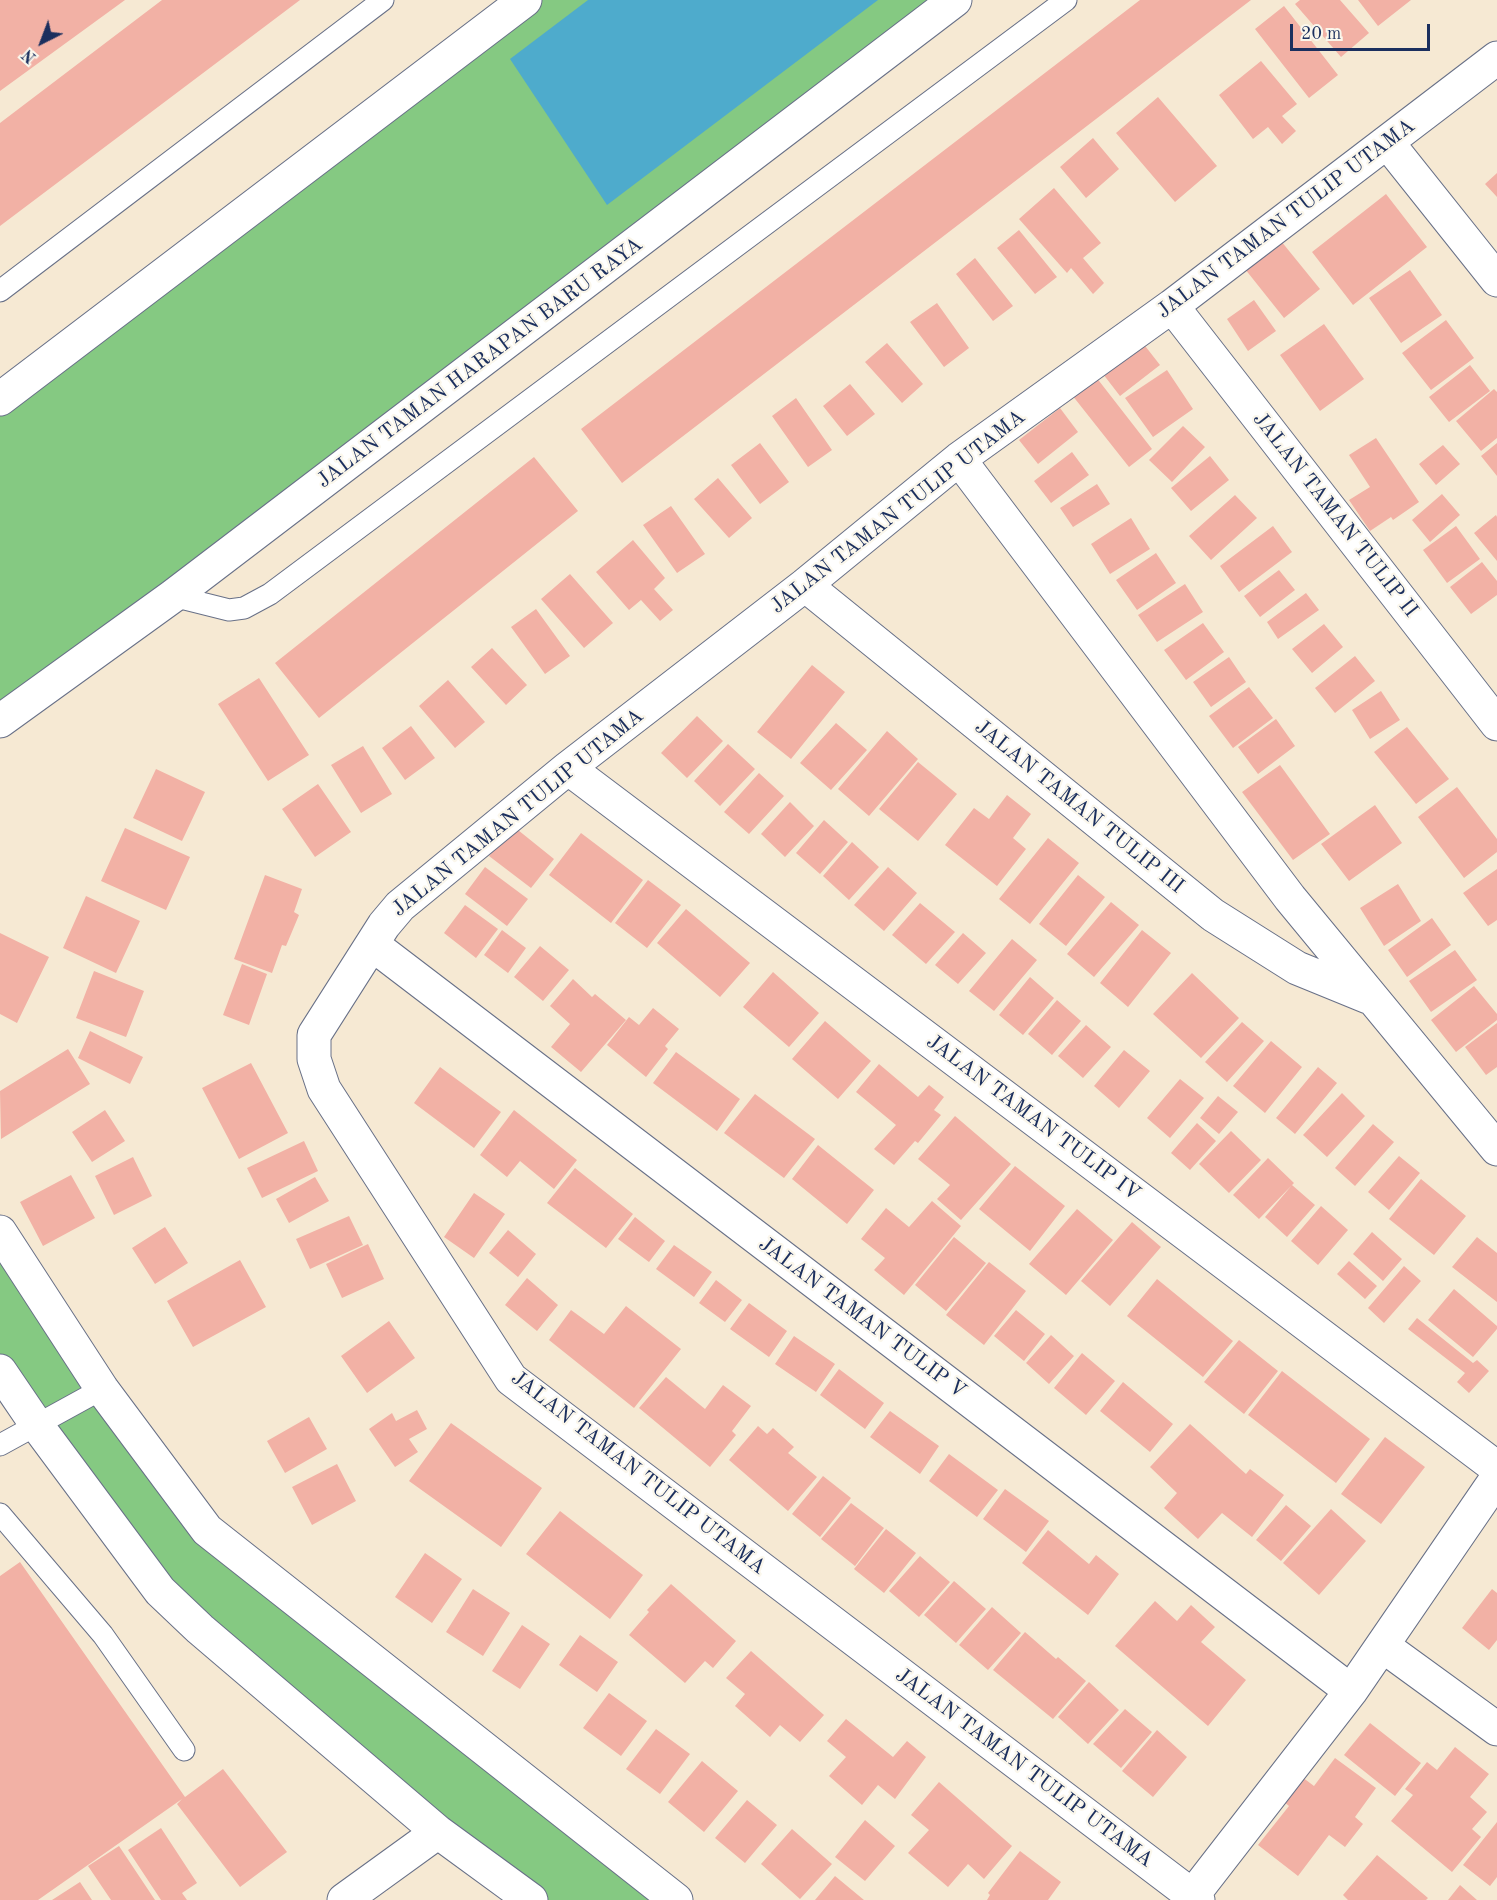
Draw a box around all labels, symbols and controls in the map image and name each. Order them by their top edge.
north arrow [12,12,72,72]
scale bar [1293,12,1432,50]
text: 20 m [1301,25,1341,43]
text: N [20,45,40,65]
street label: JALAN TAMAN TULIP UTAMA [1152,114,1420,324]
street label: JALAN TAMAN HARAPAN BARU RAYA [312,232,648,494]
street label: JALAN TAMAN TULIP UTAMA [766,405,1030,619]
street label: JALAN TAMAN TULIP II [1247,407,1423,623]
street label: JALAN TAMAN TULIP UTAMA [387,704,649,922]
street label: JALAN TAMAN TULIP III [969,715,1189,899]
street label: JALAN TAMAN TULIP IV [921,1029,1145,1207]
street label: JALAN TAMAN TULIP V [753,1232,971,1404]
street label: JALAN TAMAN TULIP UTAMA [506,1366,770,1580]
street label: JALAN TAMAN TULIP UTAMA [890,1663,1158,1873]

